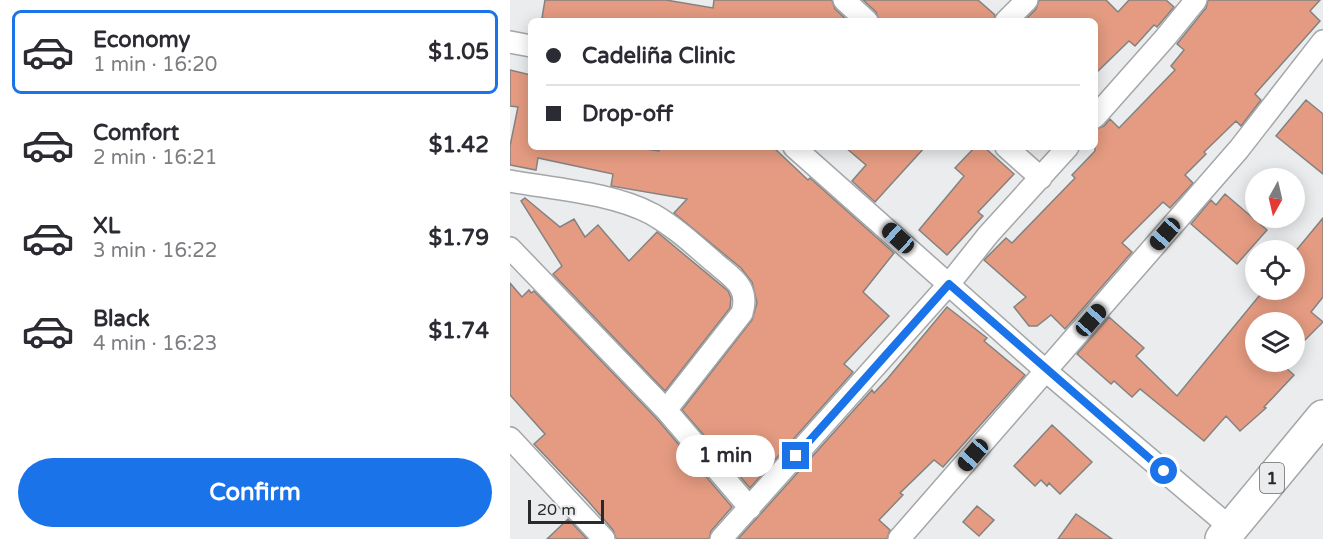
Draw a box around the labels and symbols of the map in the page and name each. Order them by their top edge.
north arrow [1245,168,1305,228]
car [1146,215,1184,253]
car [879,219,917,257]
car [1072,301,1110,339]
callout: 1 min [676,435,775,477]
car [954,436,992,474]
route end [782,442,809,469]
route start [1150,457,1177,484]
road number: 1 [1260,463,1284,493]
scale bar [528,497,604,524]

